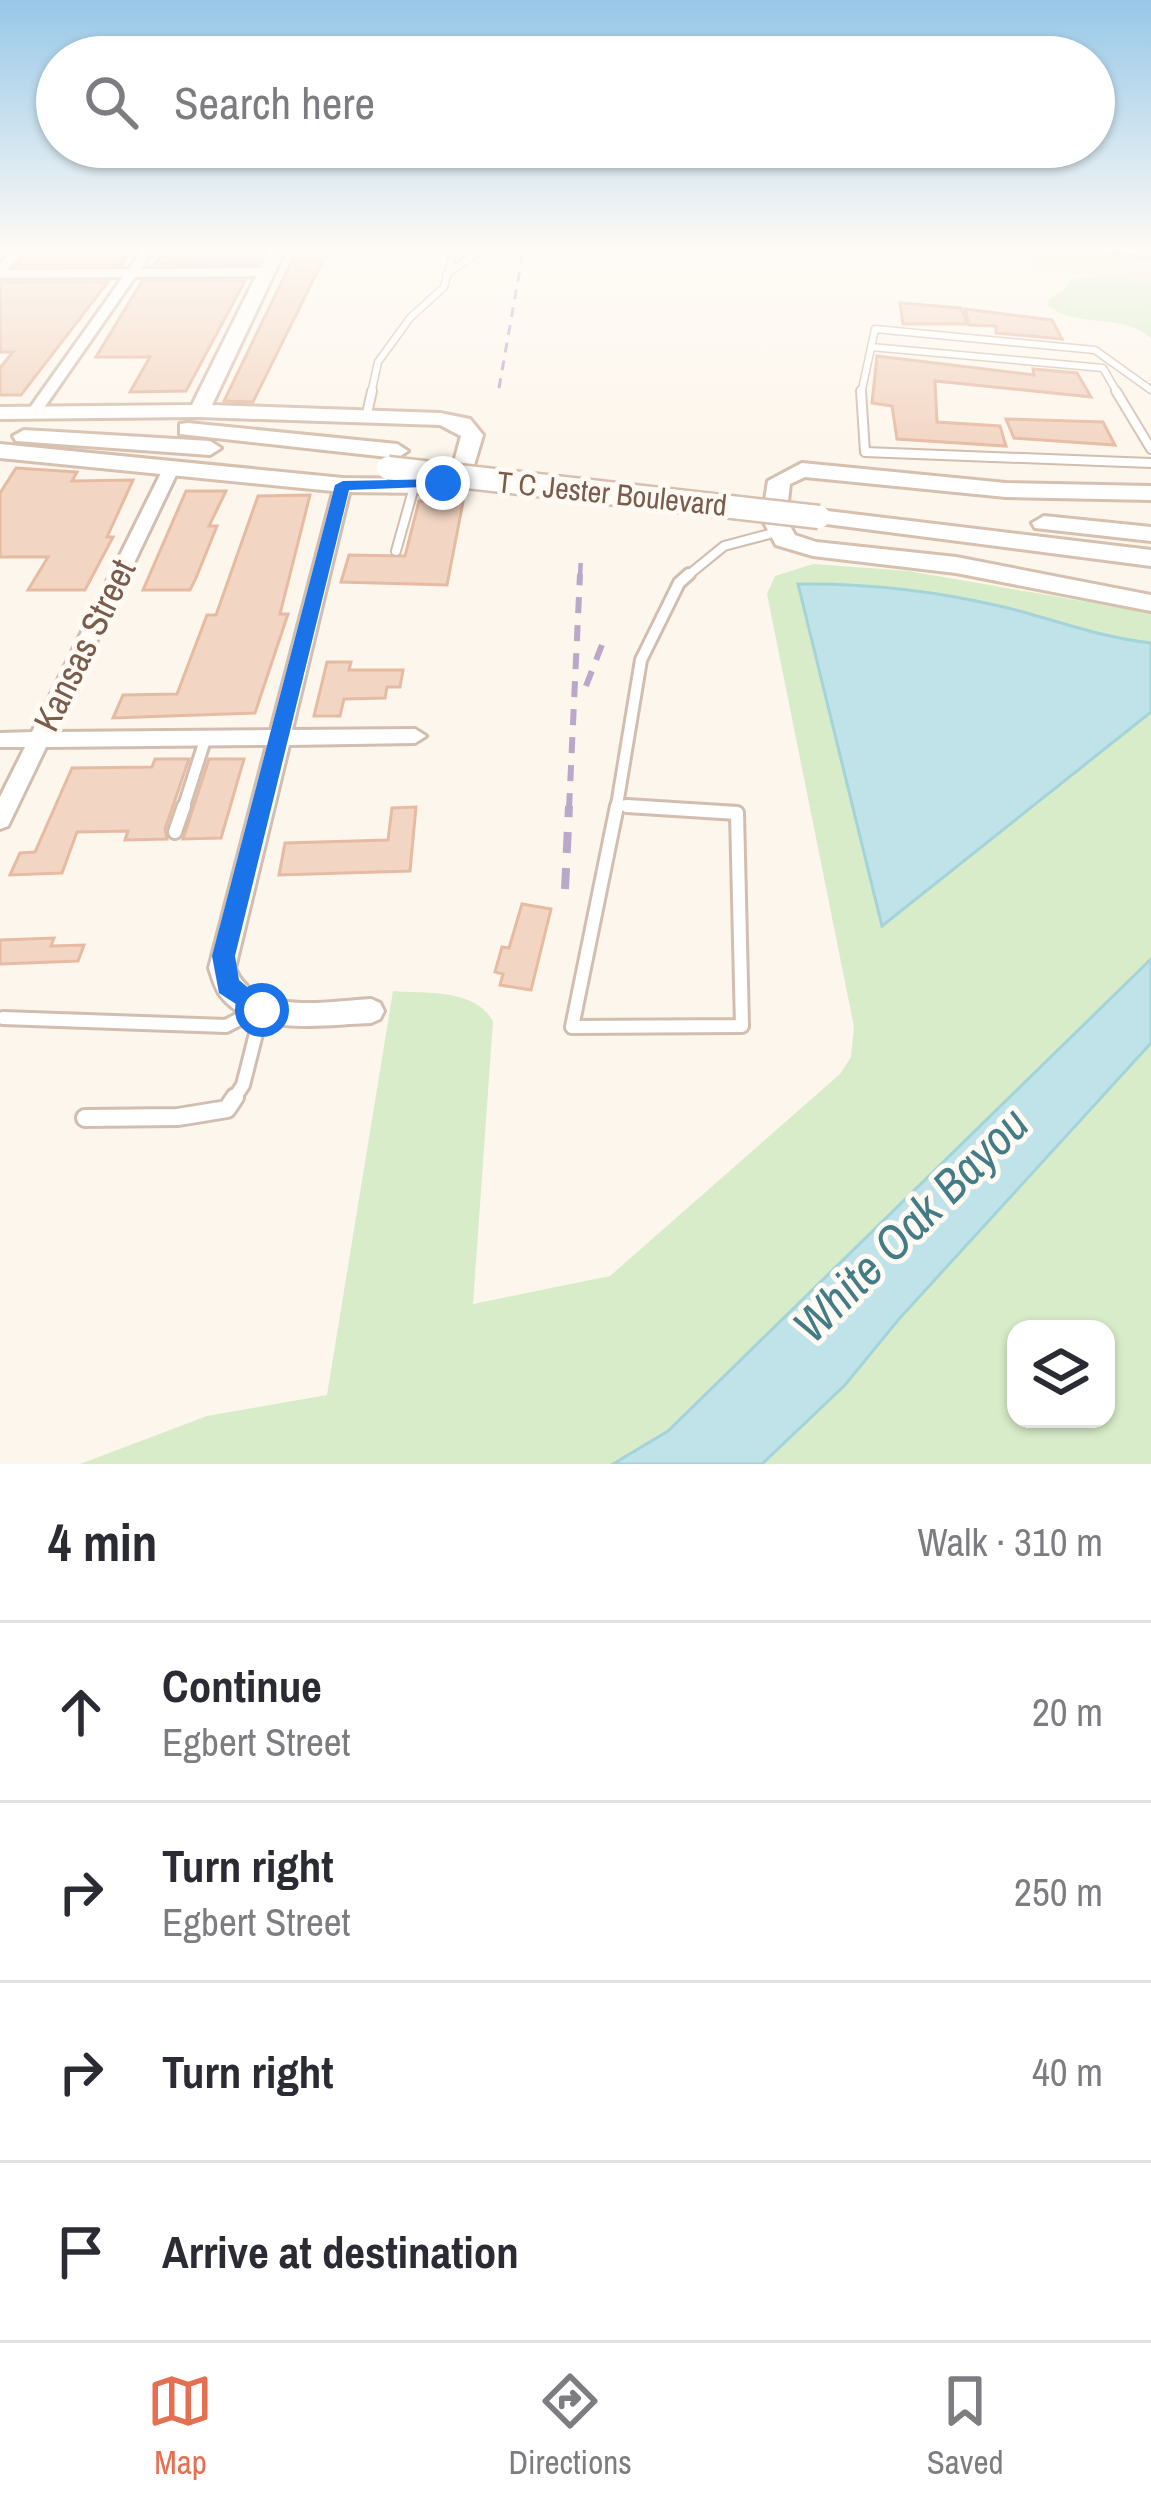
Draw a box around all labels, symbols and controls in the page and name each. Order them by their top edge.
search box [36,36,1115,168]
icon: search [78,69,144,135]
text: Search here [174,72,375,133]
route end [416,456,470,510]
street label: T C Jester Boulevard [495,461,729,525]
street label: Kansas Street [22,551,146,739]
route start [235,983,289,1037]
water label: White Oak Bayou [778,1092,1042,1356]
map controls [1007,1320,1115,1428]
button: layers [1007,1320,1115,1428]
text: 4 min [48,1508,157,1577]
text: Walk · 310 m [918,1516,1103,1568]
text: Continue [162,1655,322,1716]
icon: ahead [48,1679,114,1745]
text: 20 m [1032,1686,1103,1738]
text: Egbert Street [162,1716,350,1768]
text: Turn right [162,1835,334,1896]
icon: right [48,1859,114,1925]
text: 250 m [1014,1866,1103,1918]
text: Egbert Street [162,1896,350,1948]
icon: right [48,2039,114,2105]
text: Turn right [162,2041,334,2102]
text: 40 m [1032,2046,1103,2098]
icon: arrive [48,2219,114,2285]
text: Arrive at destination [162,2221,519,2282]
tab: Map [147,2368,213,2484]
tab: Directions [508,2368,632,2484]
tab: Saved [927,2368,1003,2484]

